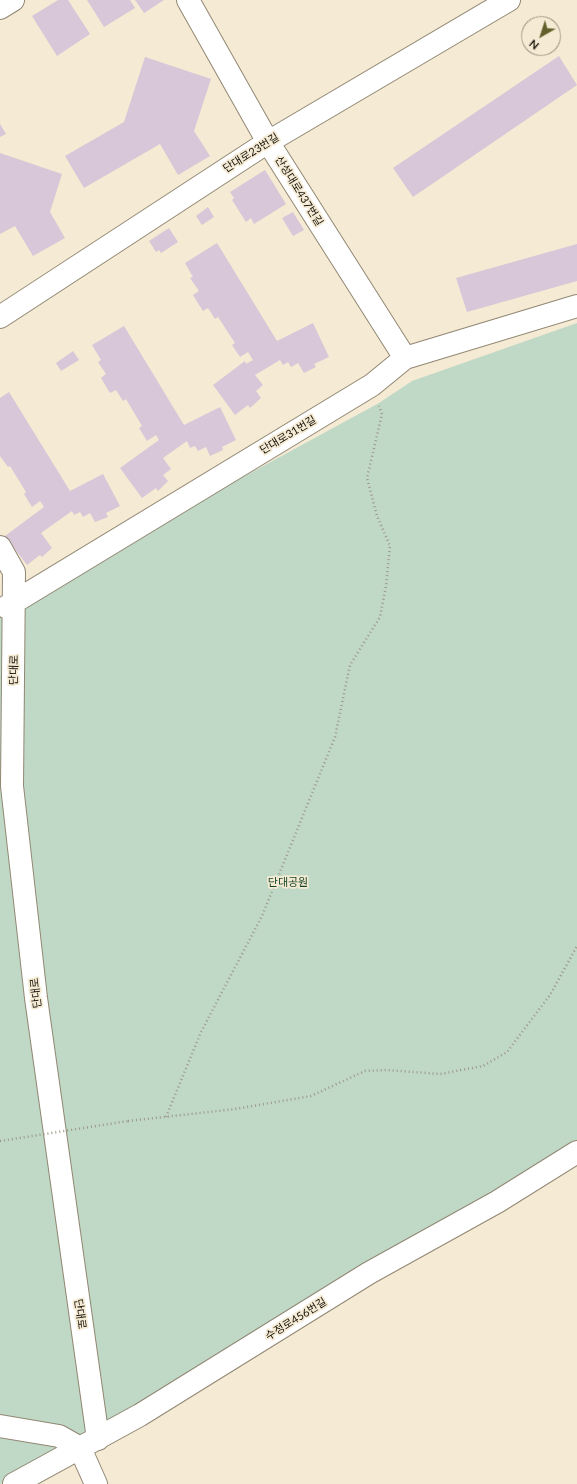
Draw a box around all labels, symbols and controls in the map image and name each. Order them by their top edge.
north arrow [521,16,561,56]
text: N [526,37,541,53]
street label: 단대로23번길 [221,131,281,175]
street label: 산성대로437번길 [272,154,326,228]
street label: 단대로31번길 [257,413,319,457]
street label: 단대로 [7,655,21,685]
park label: 단대공원 [268,875,308,889]
street label: 단대로 [28,977,44,1009]
street label: 수정로456번길 [263,1295,329,1343]
street label: 단대로 [71,1298,89,1330]

